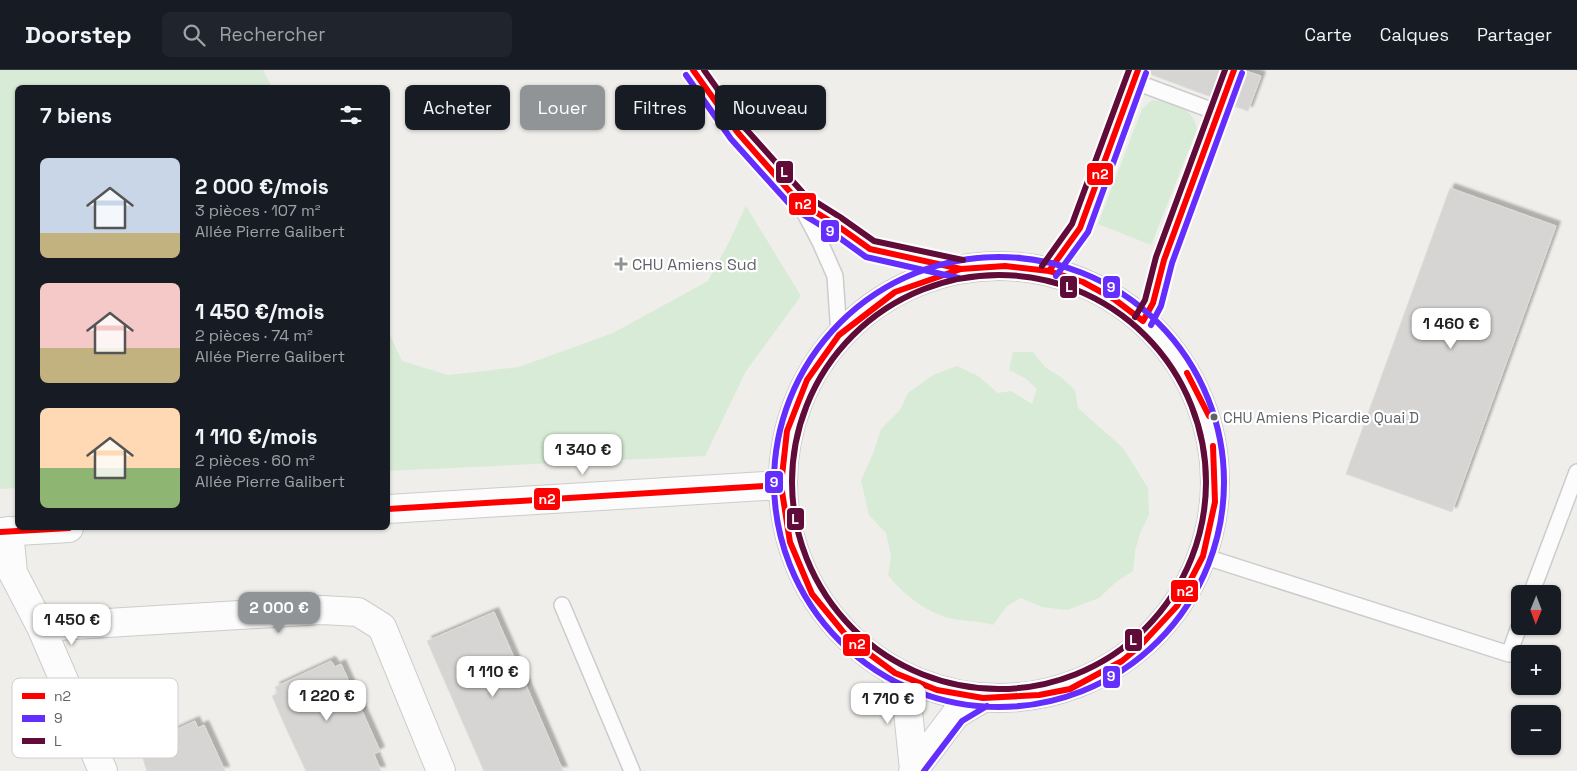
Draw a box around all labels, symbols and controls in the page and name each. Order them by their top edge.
search box [162,12,512,57]
text: Doorstep [25,19,132,50]
icon: search [180,21,208,49]
text: Rechercher [220,22,325,47]
text: Carte [1305,23,1352,46]
text: Calques [1380,23,1449,46]
text: Partager [1477,23,1552,46]
chip: Acheter [405,85,510,130]
chip: Louer [520,85,605,130]
chip: Filtres [615,85,705,130]
chip: Nouveau [715,85,826,130]
icon: filters [337,101,365,129]
text: 7 biens [40,102,112,129]
line badge: L [775,160,794,184]
line badge: n2 [1086,162,1114,186]
text: L [780,163,788,181]
text: n2 [1092,165,1108,183]
text: 2 000 €/mois [195,173,329,200]
icon: home [80,178,140,238]
line badge: n2 [788,192,817,216]
text: n2 [795,195,811,213]
text: 3 pièces · 107 m² [195,200,321,221]
line badge: 9 [820,219,840,243]
text: Allée Pierre Galibert [195,221,345,242]
text: 9 [826,222,834,240]
place label: CHU Amiens Sud [632,254,757,275]
marker: CHU Amiens Sud [614,257,628,271]
line badge: L [1059,275,1078,299]
line badge: 9 [1102,275,1121,299]
text: L [1065,278,1073,296]
text: 9 [1107,278,1115,296]
text: 1 450 €/mois [195,298,325,325]
icon: home [80,303,140,363]
pin: 1 460 € [1405,308,1497,350]
text: 1 460 € [1423,313,1479,334]
text: 2 pièces · 74 m² [195,325,313,346]
text: Allée Pierre Galibert [195,346,345,367]
place label: CHU Amiens Picardie Quai D [1223,408,1419,427]
marker: CHU Amiens Picardie Quai D [1209,412,1219,422]
text: 1 110 €/mois [195,423,318,450]
icon: home [80,428,140,488]
pin: 1 340 € [537,434,629,476]
text: 1 340 € [555,439,611,460]
text: 2 pièces · 60 m² [195,450,315,471]
line badge: 9 [764,470,784,494]
text: Allée Pierre Galibert [195,471,345,492]
text: 9 [770,473,778,491]
line badge: n2 [533,487,561,511]
text: n2 [539,490,555,508]
line badge: L [786,507,805,531]
text: L [791,510,799,528]
line badge: n2 [1170,579,1199,603]
text: n2 [1177,582,1193,600]
north arrow [1511,585,1561,635]
map controls [1511,585,1561,755]
pin: 2 000 € [233,592,325,634]
text: 2 000 € [249,597,309,618]
pin: 1 450 € [26,604,118,646]
text: 1 450 € [44,609,100,630]
line badge: L [1124,628,1143,652]
text: L [1129,631,1137,649]
line badge: n2 [842,633,871,657]
text: n2 [849,635,865,653]
button: + [1511,645,1561,695]
pin: 1 110 € [447,656,539,698]
text: 1 110 € [467,661,519,682]
line badge: 9 [1102,665,1121,689]
text: 9 [1107,667,1115,685]
legend [12,678,178,758]
pin: 1 220 € [281,680,373,722]
pin: 1 710 € [842,682,934,725]
text: 1 220 € [299,685,355,706]
text: n2 [54,687,71,705]
text: 1 710 € [862,688,914,709]
button: − [1511,705,1561,755]
text: 9 [54,709,63,727]
text: L [54,732,62,750]

